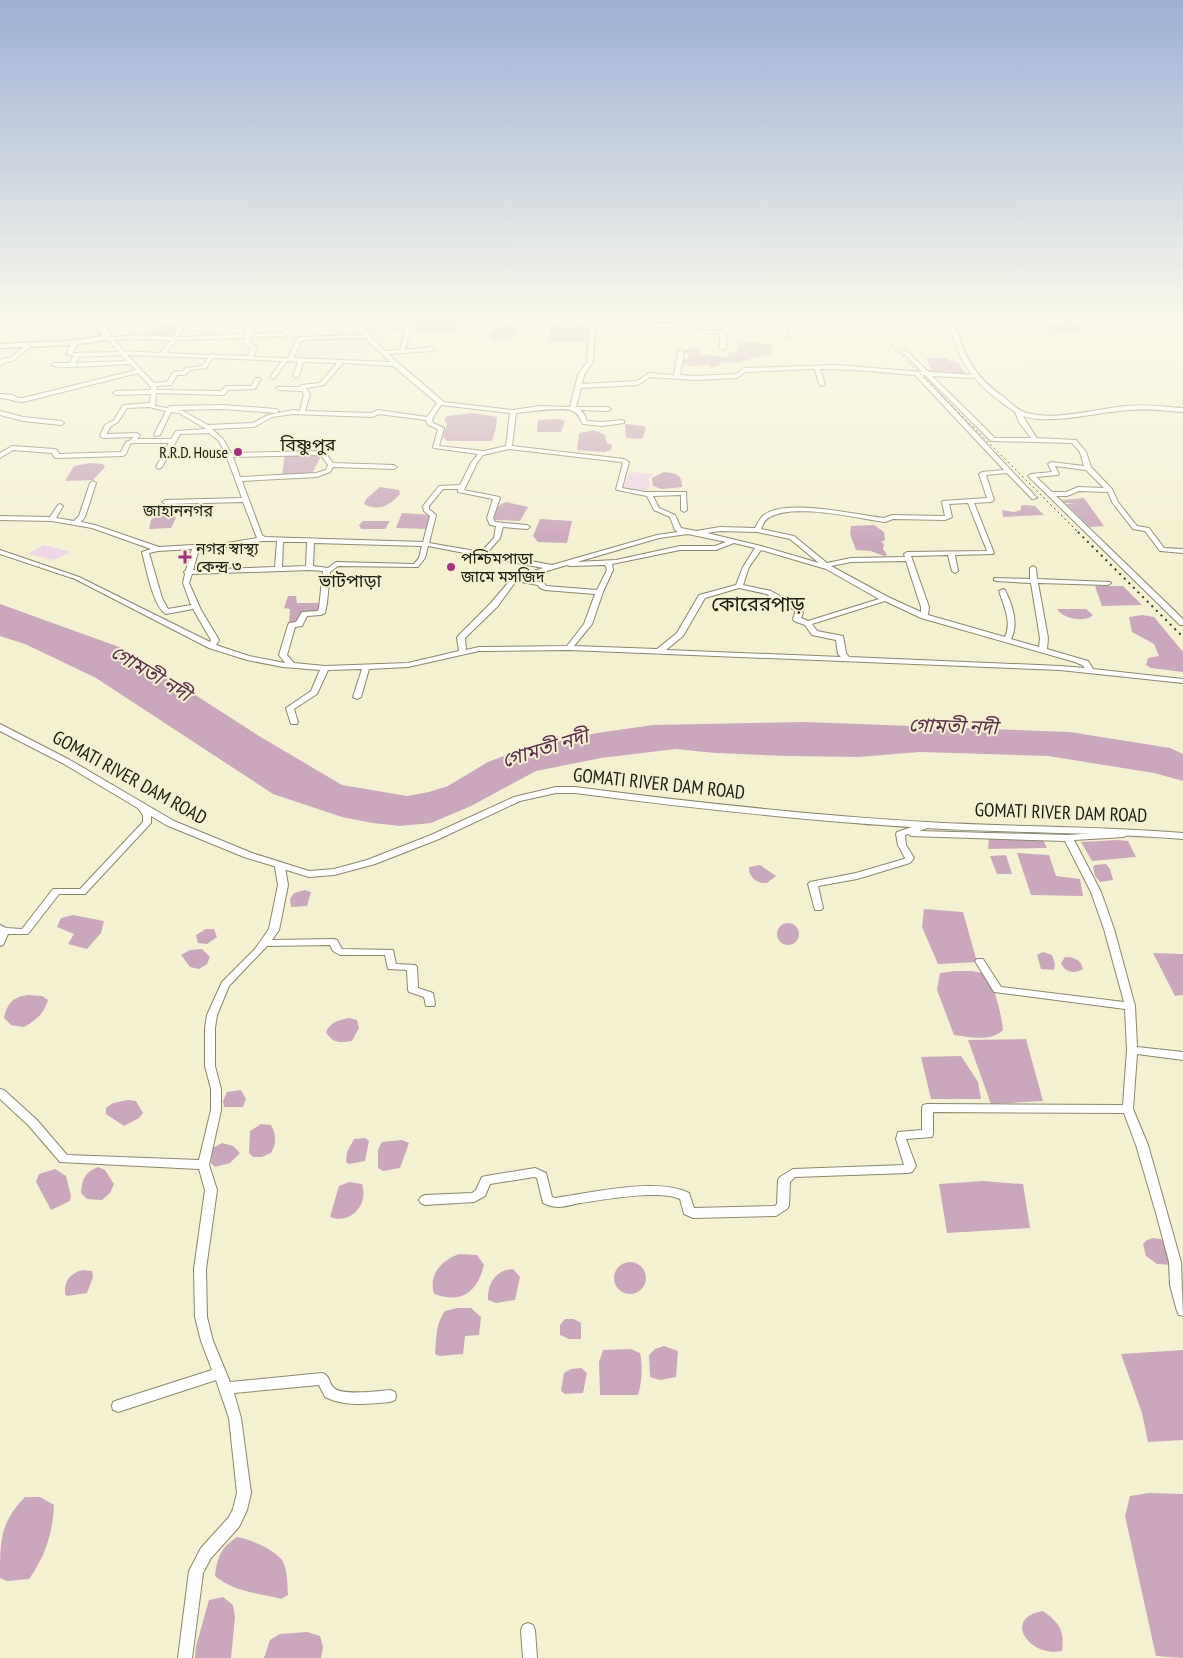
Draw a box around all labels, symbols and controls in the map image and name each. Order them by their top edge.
district label: বিষ্ণুপুর [279,433,336,456]
place label: R.R.D. House [159,442,228,462]
marker: R.R.D. House [232,446,244,458]
district label: জাহাননগর [142,500,213,520]
place label: নগর স্বাস্থ্য কেন্দ্র ৩ [195,538,259,576]
place label: পশ্চিমপাড়া জামে মসজিদ [460,548,546,586]
marker: নগর স্বাস্থ্য কেন্দ্র ৩ [178,550,192,564]
marker: পশ্চিমপাড়া জামে মসজিদ [445,561,457,573]
district label: ভাটপাড়া [318,569,381,592]
district label: কোরেরপাড় [711,591,806,617]
water label: গোমতী নদী [106,639,199,709]
water label: গোমতী নদী [908,711,1002,741]
water label: গোমতী নদী [499,721,595,773]
street label: GOMATI RIVER DAM ROAD [49,725,211,829]
street label: GOMATI RIVER DAM ROAD [572,762,746,804]
street label: GOMATI RIVER DAM ROAD [974,797,1148,827]

